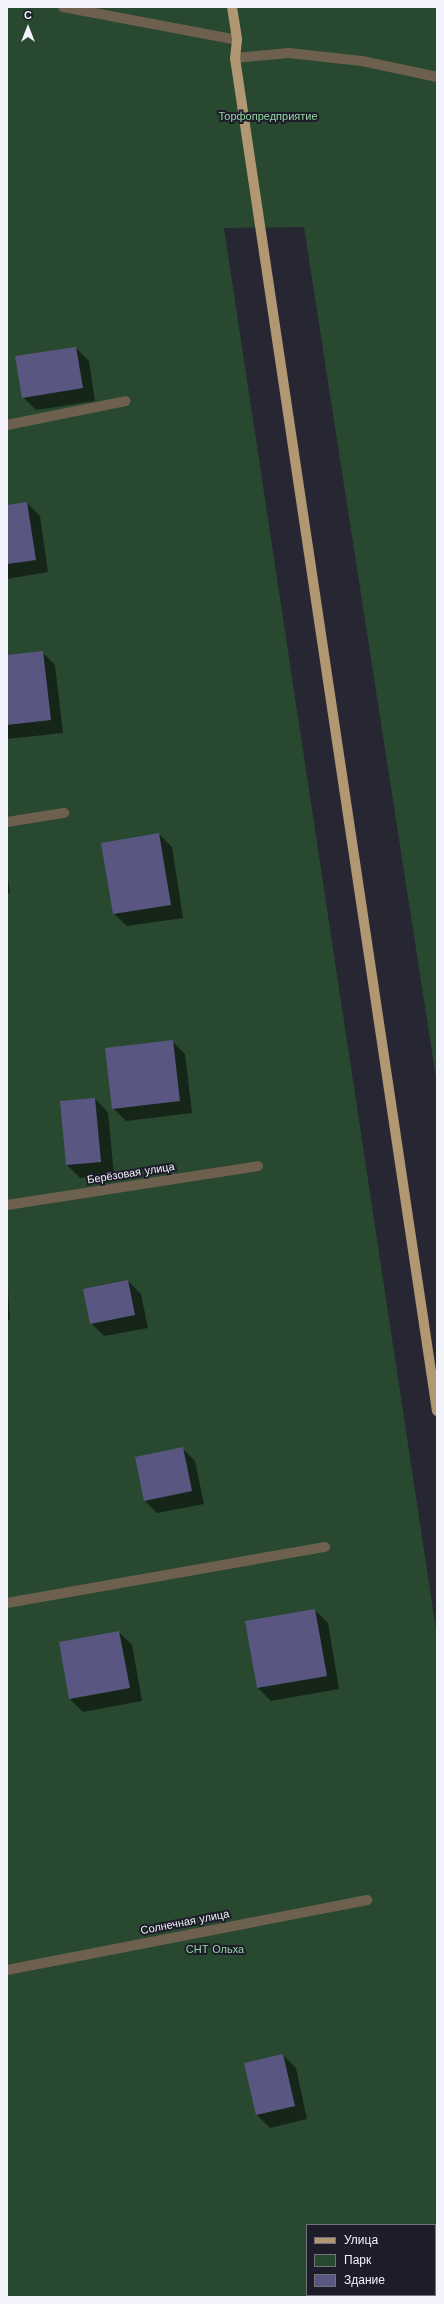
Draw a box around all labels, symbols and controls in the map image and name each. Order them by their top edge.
north arrow [8,8,48,48]
text: С [24,9,32,22]
park label: Торфопредприятие [218,110,318,124]
street label: Берёзовая улица [86,1161,176,1187]
street label: Солнечная улица [140,1908,230,1938]
park label: СНТ Ольха [186,1943,244,1957]
legend [306,2224,436,2296]
text: Улица [344,2233,378,2247]
text: Парк [344,2253,371,2267]
text: Здание [344,2273,385,2287]

